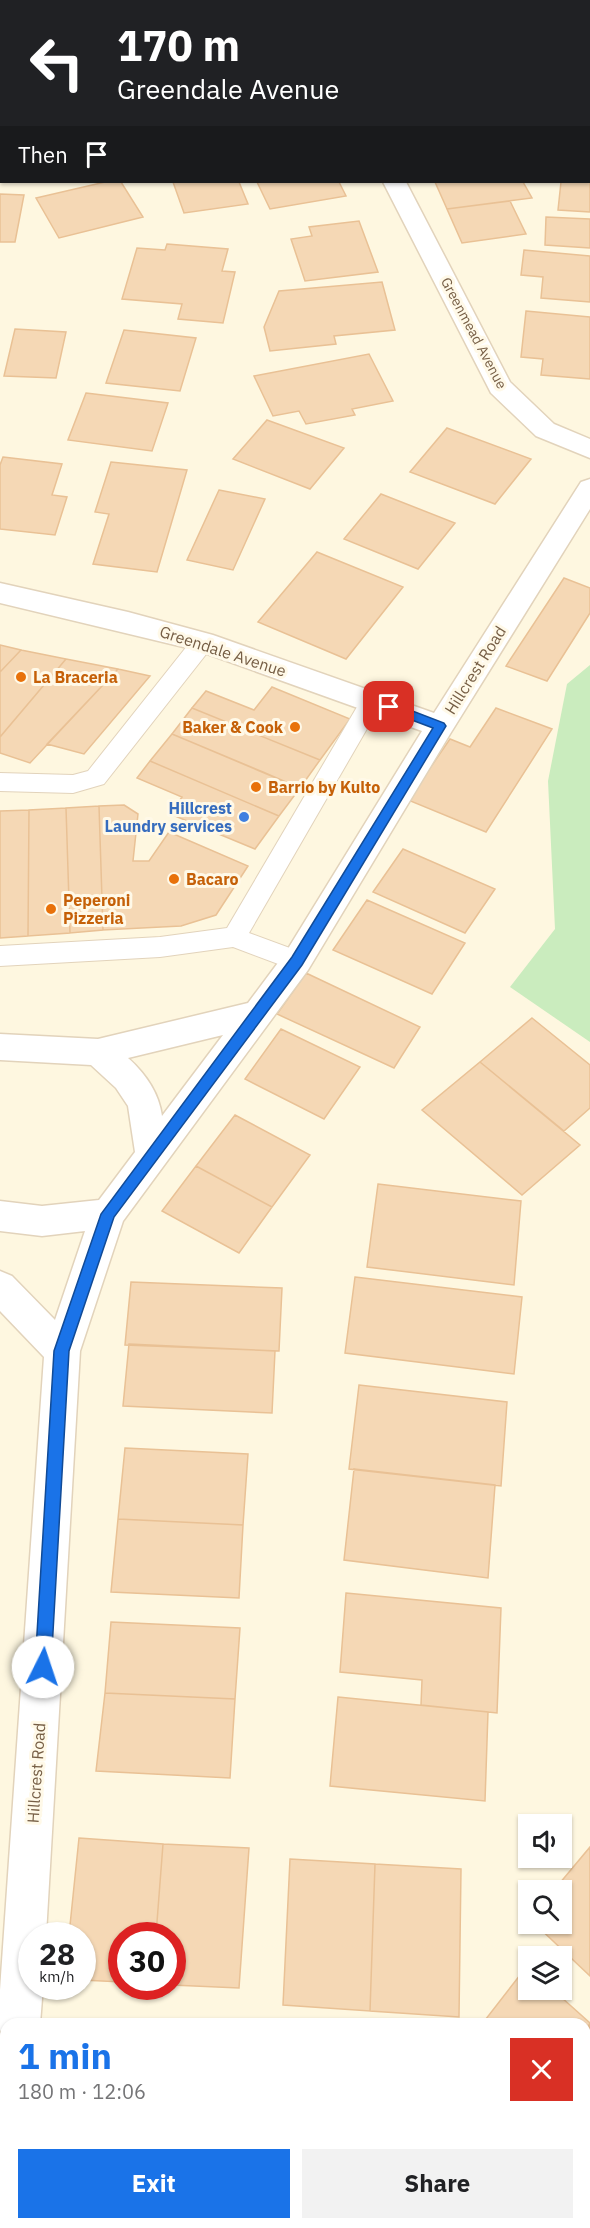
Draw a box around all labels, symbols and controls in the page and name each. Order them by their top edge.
text: 170 m [117,18,240,73]
icon: left [18,24,96,102]
text: Greendale Avenue [117,71,339,106]
icon: arrive [80,138,113,171]
text: Then [18,140,68,169]
street label: Greenmead Avenue [437,274,511,392]
street label: Greendale Avenue [157,621,289,681]
street label: Hillcrest Road [440,622,510,718]
place label: La Braceria [33,667,118,687]
marker: La Braceria [14,670,28,684]
pin [363,681,414,732]
icon: arrive [372,690,405,723]
place label: Baker & Cook [182,717,284,737]
marker: Baker & Cook [288,720,302,734]
place label: Barrio by Kulto [268,777,380,797]
marker: Barrio by Kulto [249,780,263,794]
place label: Hillcrest Laundry services [105,798,232,836]
marker: Hillcrest Laundry services [237,810,251,824]
place label: Bacaro [186,869,239,889]
marker: Bacaro [167,872,181,886]
place label: Peperoni Pizzeria [63,890,130,928]
marker: Peperoni Pizzeria [44,902,58,916]
position arrow [11,1635,75,1699]
street label: Hillcrest Road [23,1722,49,1824]
map controls [518,1814,572,2000]
button: sound [518,1814,572,1868]
button: search [518,1880,572,1934]
speed limit sign: 30 [108,1922,186,2000]
text: 28 [39,1934,75,1973]
button: layers [518,1946,572,2000]
text: km/h [39,1967,75,1986]
text: 1 min [18,2032,112,2079]
button: close [510,2038,573,2101]
text: 180 m · 12:06 [18,2078,146,2105]
button: Exit [18,2149,290,2218]
button: Share [302,2149,573,2218]

